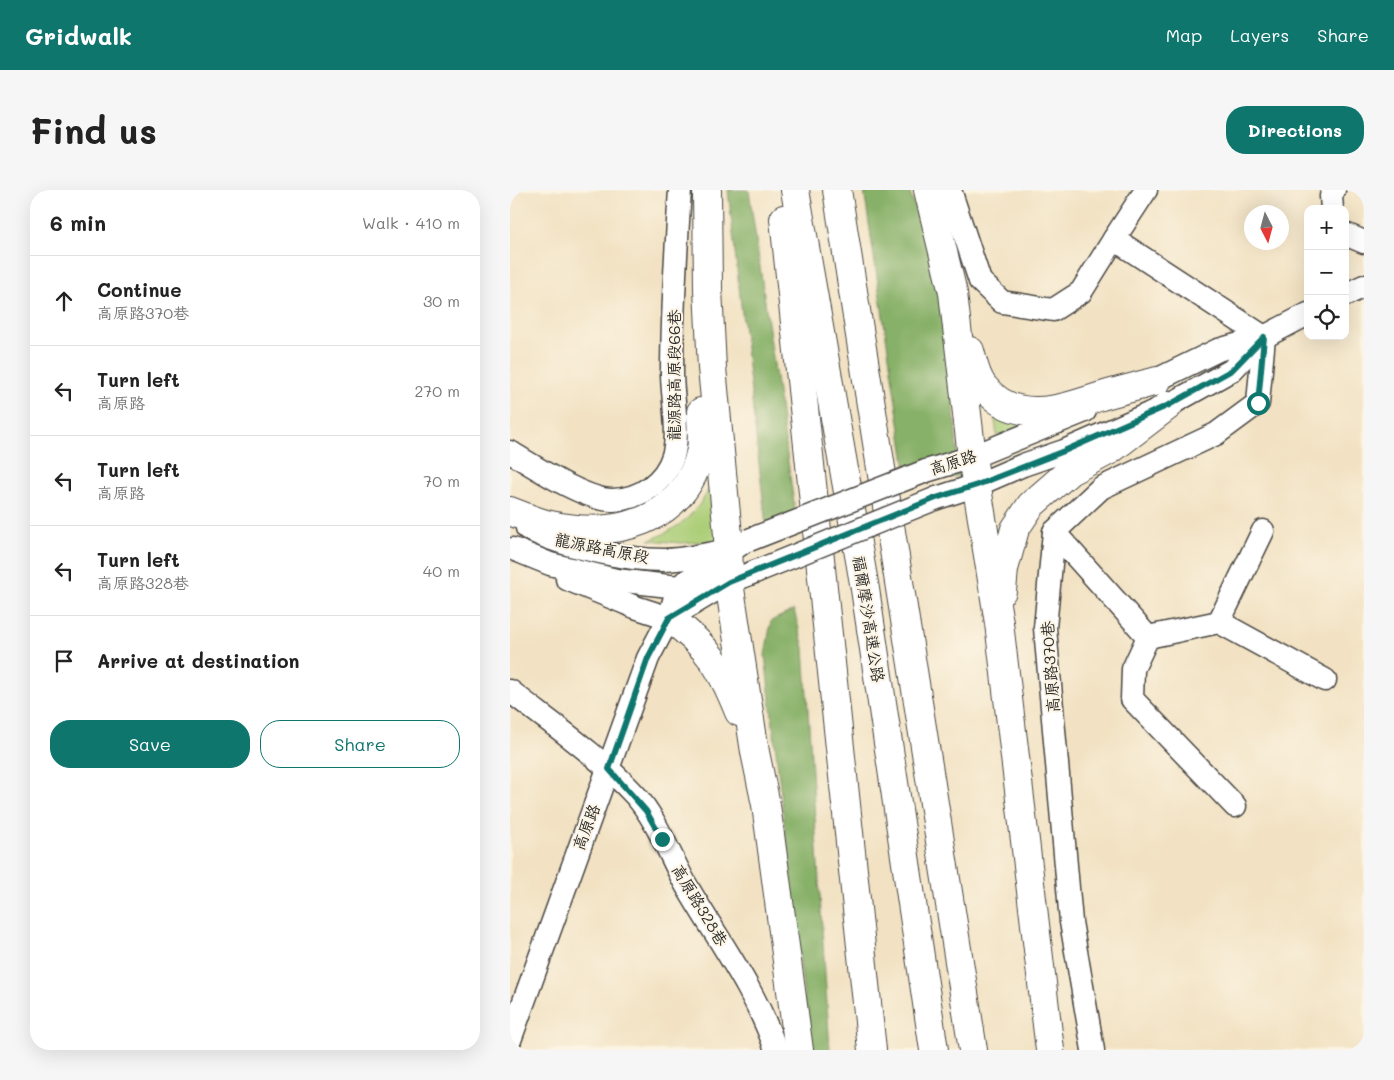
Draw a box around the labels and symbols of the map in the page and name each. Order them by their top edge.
north arrow [1244,205,1289,250]
street label: 龍源路高原段66巷 [663,309,684,441]
route start [1247,392,1270,415]
street label: 高原路 [927,444,979,479]
street label: 龍源路高原段 [553,528,651,567]
street label: 福爾摩沙高速公路 [849,554,890,684]
street label: 高原路370巷 [1036,620,1063,714]
street label: 高原路 [567,801,604,853]
route end [651,828,674,851]
street label: 高原路328巷 [668,860,733,950]

